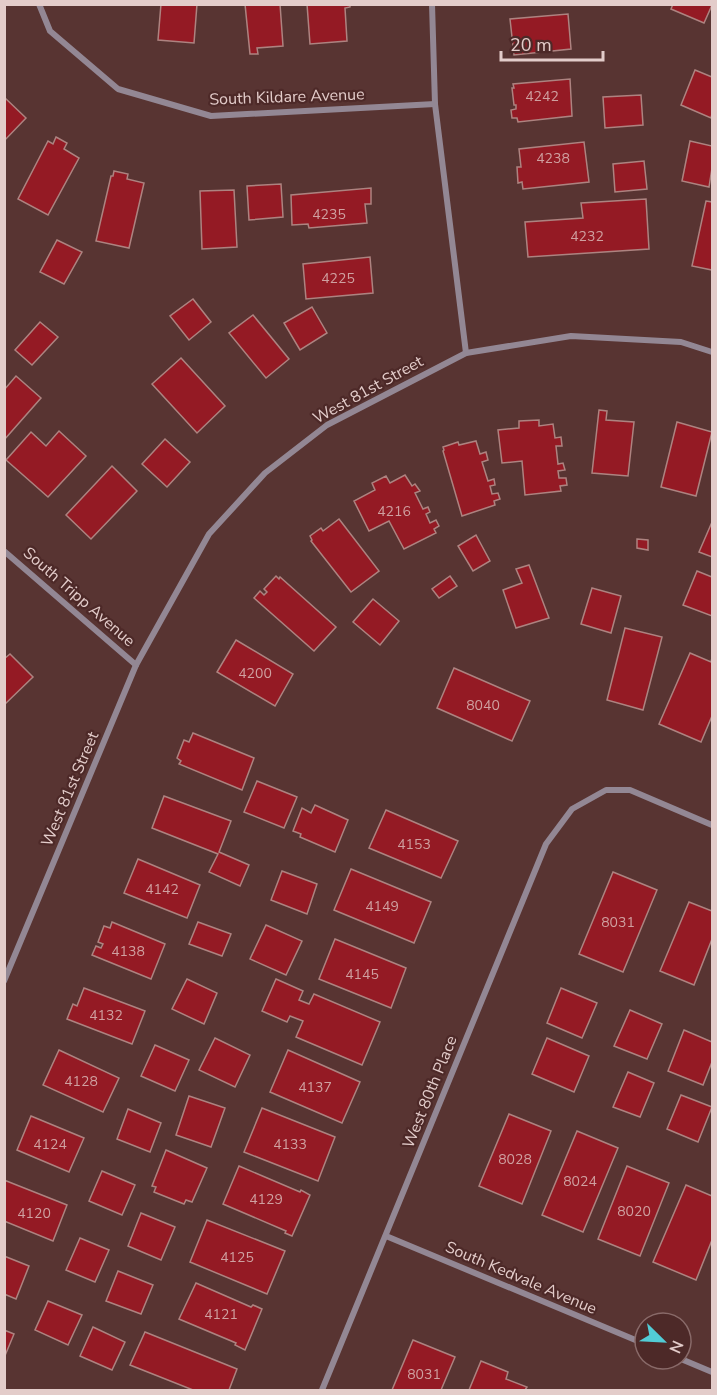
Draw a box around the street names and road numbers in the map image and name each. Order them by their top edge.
street label: South Kildare Avenue [209,83,365,111]
street label: West 81st Street [309,350,427,429]
street label: South Tripp Avenue [18,542,140,652]
street label: West 81st Street [36,728,104,850]
street label: West 80th Place [397,1032,463,1152]
street label: South Kedvale Avenue [442,1236,600,1320]

